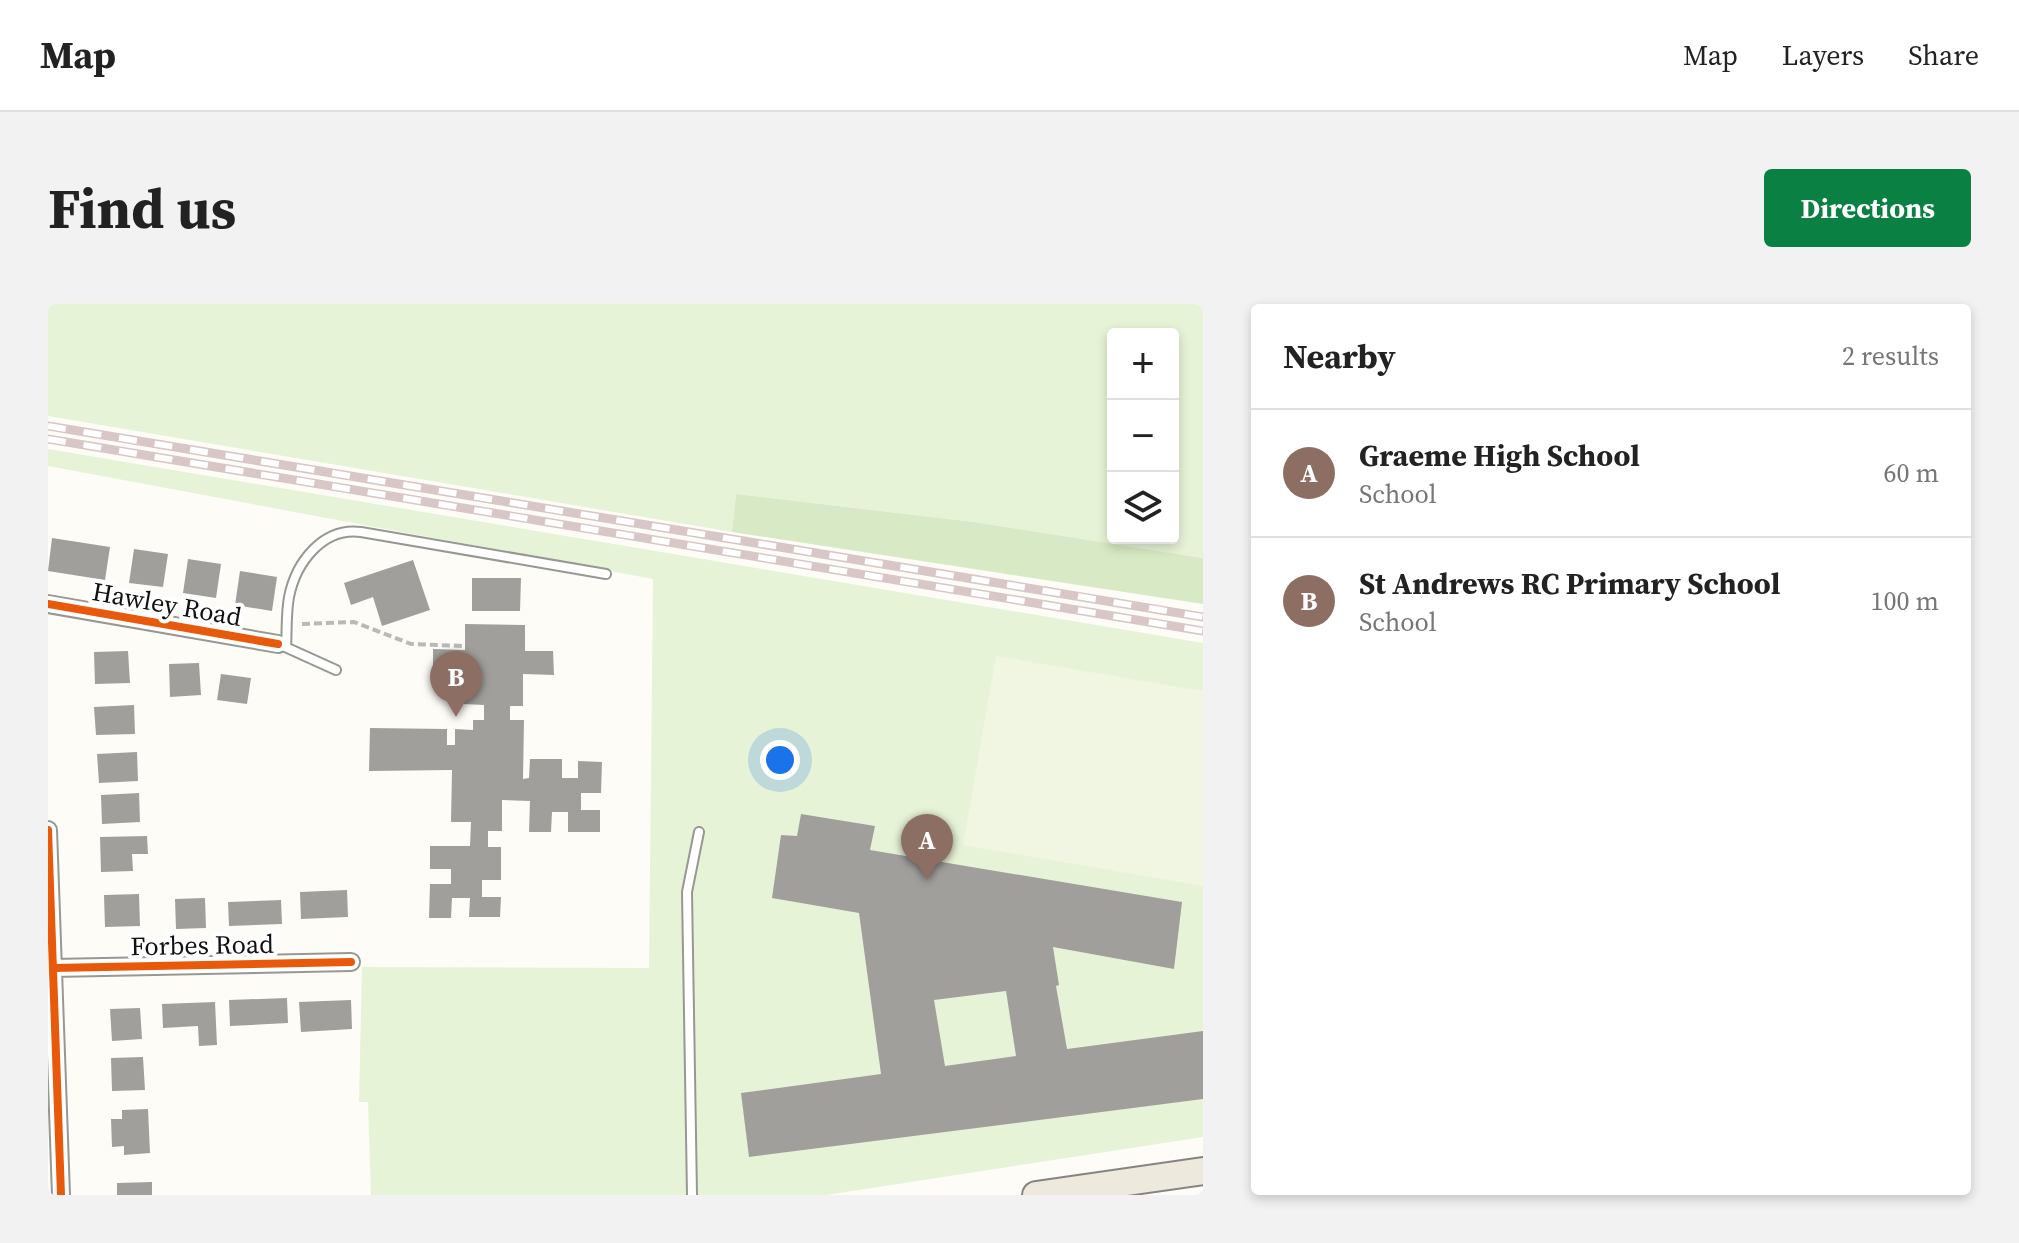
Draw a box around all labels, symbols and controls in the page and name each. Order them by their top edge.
text: Map [40,29,116,81]
text: Map [1683,36,1738,74]
text: Layers [1782,36,1864,74]
text: Share [1908,36,1979,74]
button: Directions [1764,169,1971,247]
text: Find us [48,170,236,247]
map controls [1107,328,1179,544]
button: + [1107,328,1179,400]
text: Nearby [1283,333,1396,379]
text: 2 results [1842,338,1939,374]
button: − [1107,400,1179,472]
text: Graeme High School [1359,435,1640,476]
text: A [1300,455,1318,491]
text: 60 m [1884,455,1939,491]
button: layers [1107,472,1179,544]
text: School [1359,476,1436,512]
text: St Andrews RC Primary School [1359,563,1780,604]
street label: Hawley Road [89,573,245,635]
text: B [1301,583,1317,619]
text: 100 m [1871,583,1939,619]
text: School [1359,604,1436,640]
pin: B [430,651,482,717]
your location [760,740,800,780]
pin: A [901,814,953,880]
street label: Forbes Road [130,926,274,964]

